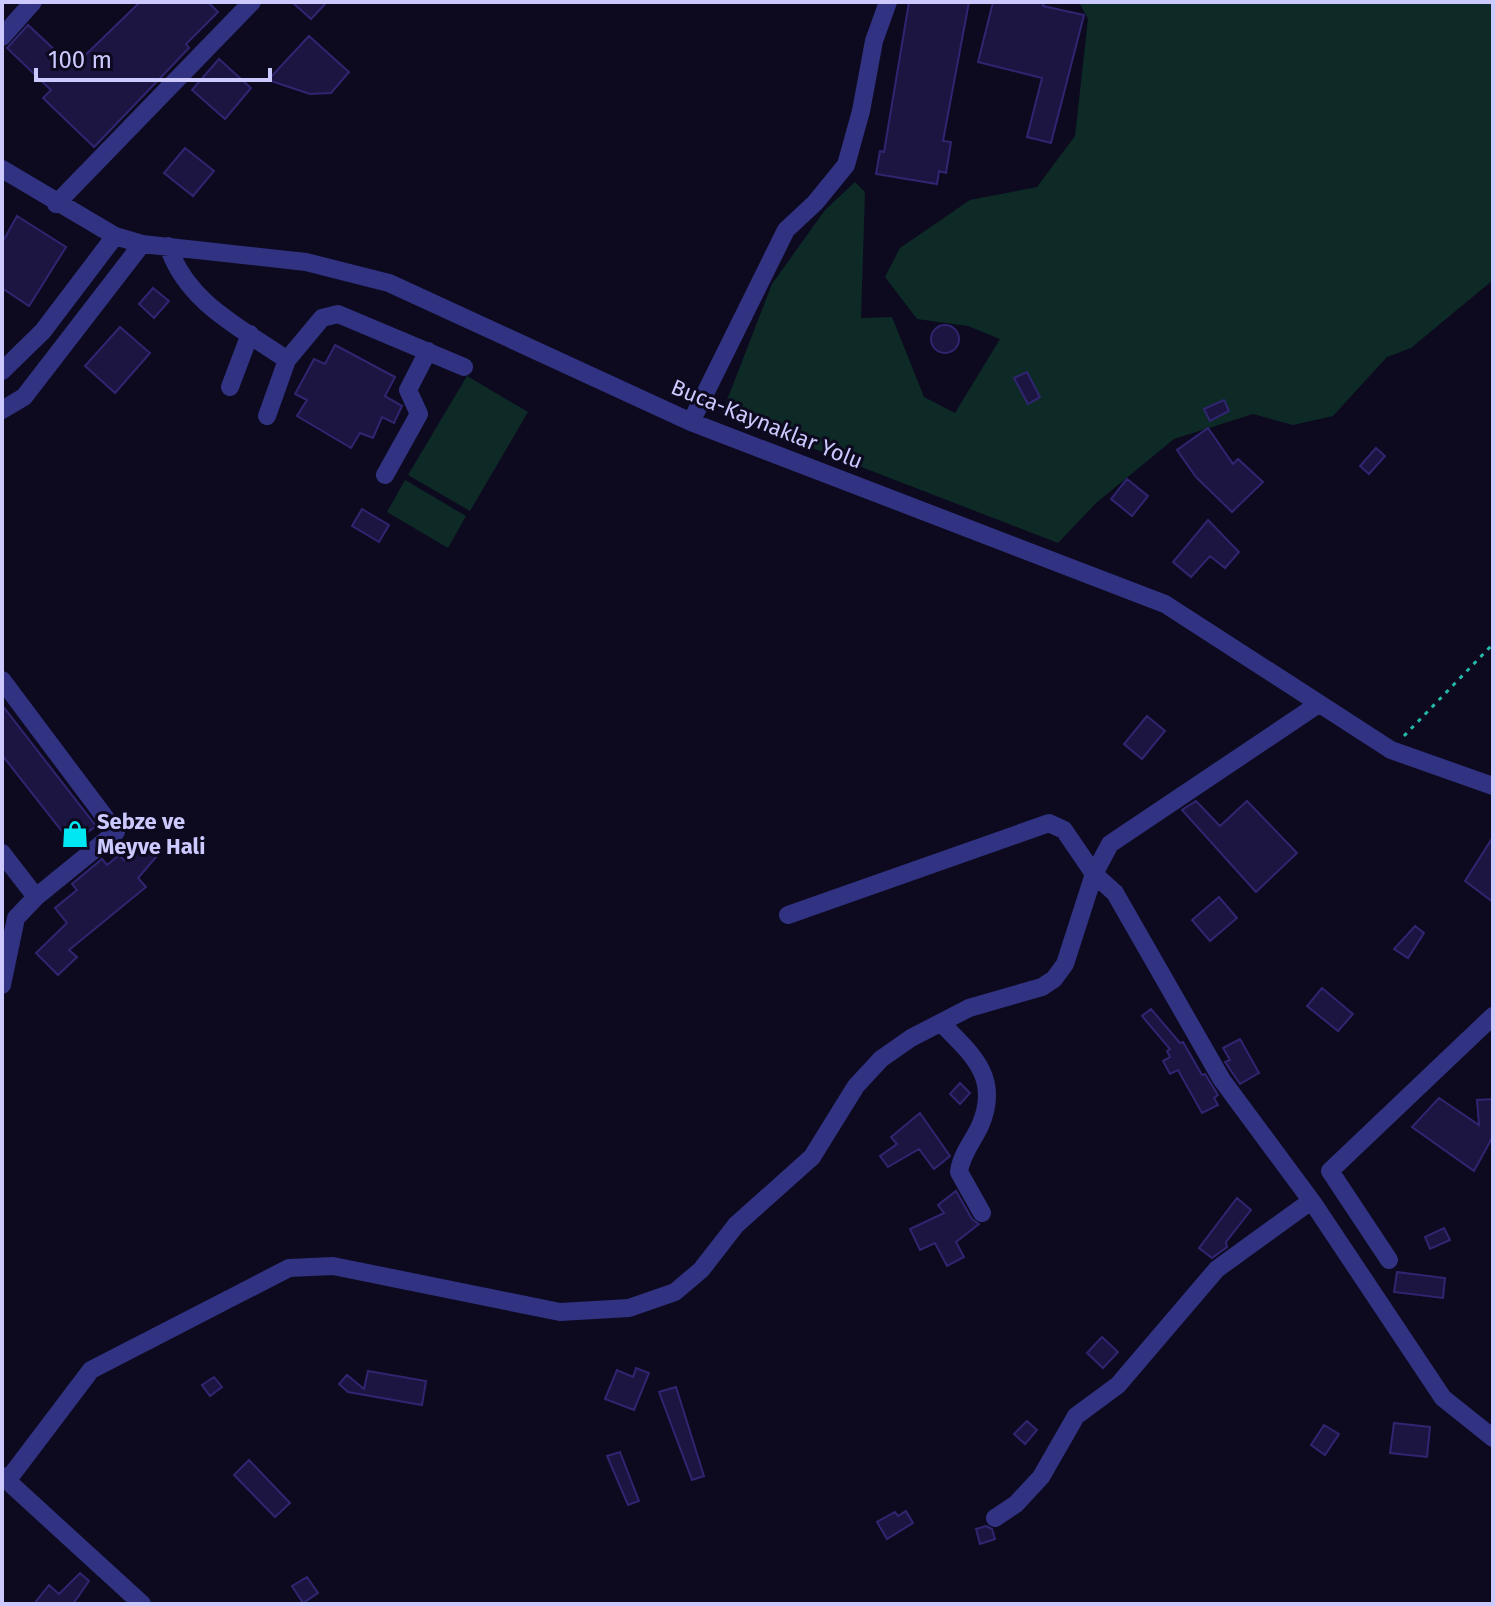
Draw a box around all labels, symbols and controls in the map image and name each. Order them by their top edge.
scale bar [36,32,270,82]
text: 100 m [48,46,112,74]
street label: Buca-Kaynaklar Yolu [667,373,867,475]
place label: Sebze ve Meyve Hali [97,808,205,860]
shop icon: Sebze ve Meyve Hali [60,819,90,849]

